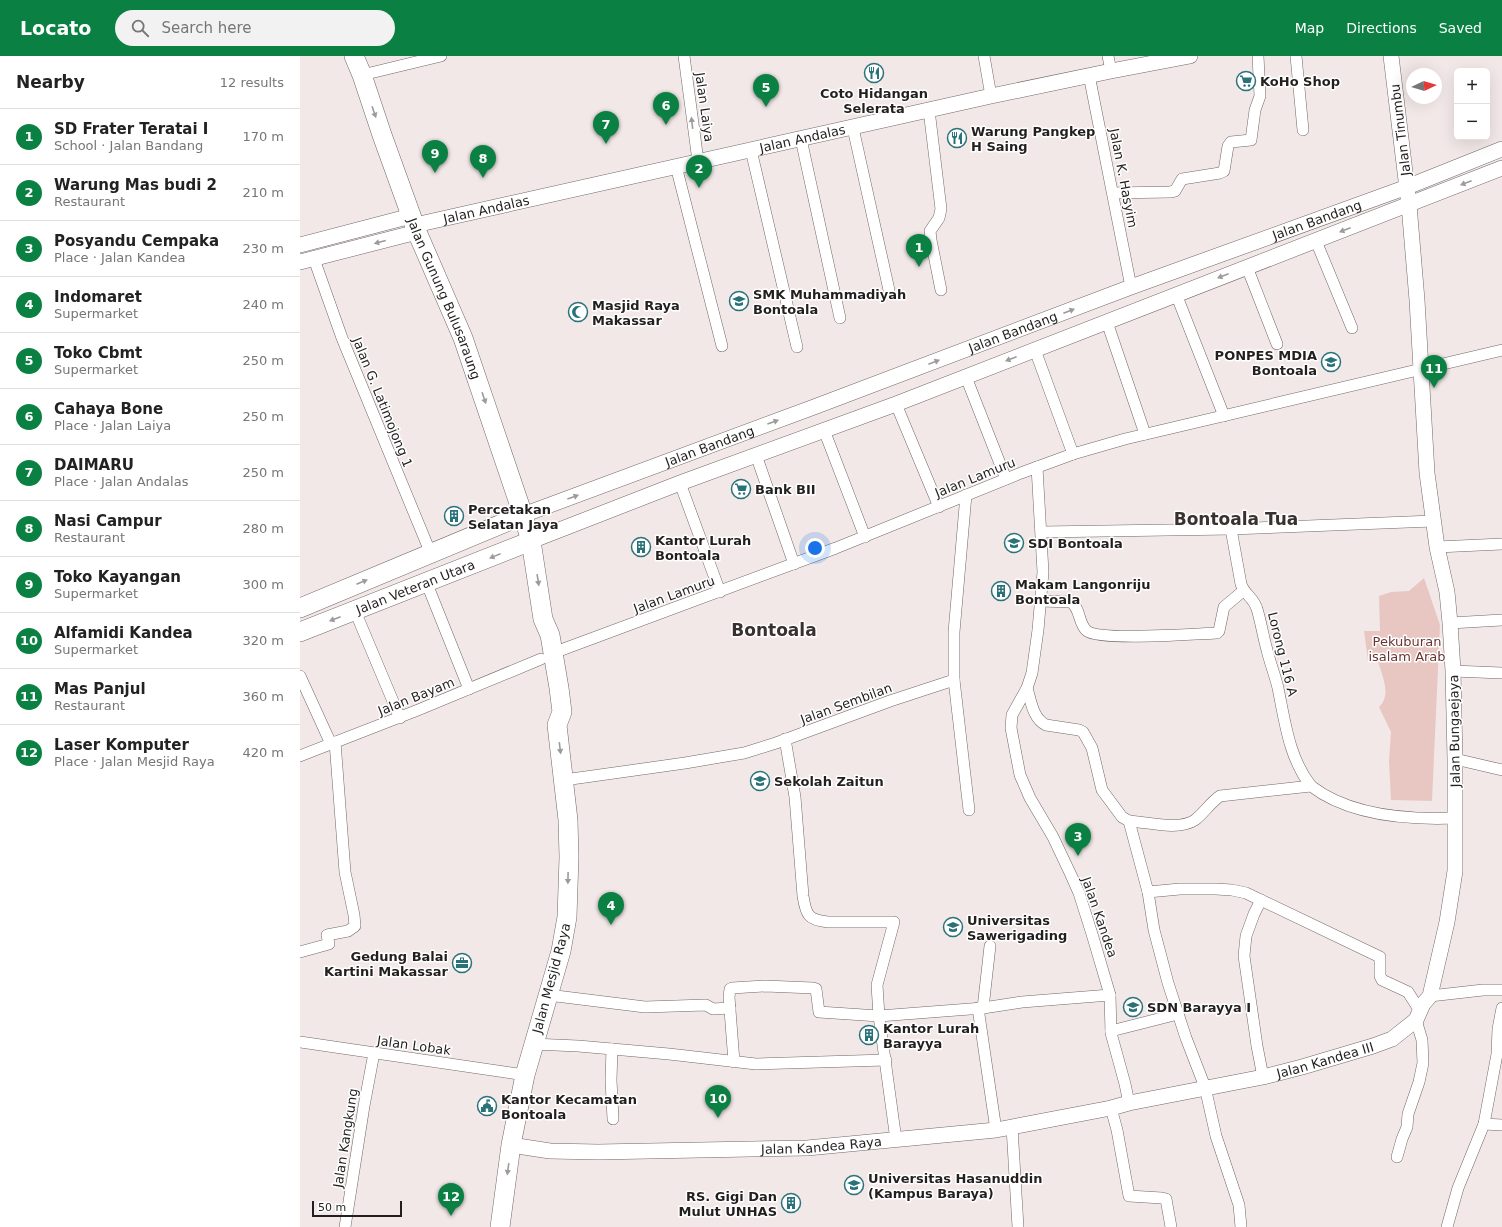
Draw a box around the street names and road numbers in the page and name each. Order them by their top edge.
street label: Jalan Laiya [692,70,717,143]
street label: Jalan Tinumbu [1387,83,1414,178]
street label: Jalan Andalas [757,122,847,156]
street label: Jalan K. Hasyim [1106,126,1141,229]
street label: Jalan Andalas [441,193,531,227]
street label: Jalan Bandang [1269,197,1364,243]
street label: Jalan Gunung Bulusaraung [404,215,483,381]
street label: Jalan Bandang [966,309,1059,356]
street label: Jalan G. Latimojong 1 [349,334,416,469]
street label: Jalan Bandang [662,423,756,470]
street label: Jalan Lamuru [932,455,1018,501]
street label: Jalan Veteran Utara [353,557,477,618]
street label: Jalan Lamuru [631,573,717,616]
street label: Lorong 116 A [1265,610,1300,698]
street label: Jalan Bayam [375,674,457,719]
street label: Jalan Bungaejaya [1446,675,1463,788]
street label: Jalan Sembilan [797,680,894,727]
street label: Jalan Kandea [1078,874,1120,960]
street label: Jalan Mesjid Raya [529,921,573,1036]
street label: Jalan Lobak [375,1033,452,1058]
street label: Jalan Kandea III [1274,1039,1375,1081]
street label: Jalan Kangkung [330,1087,361,1190]
street label: Jalan Kandea Raya [760,1134,882,1157]

